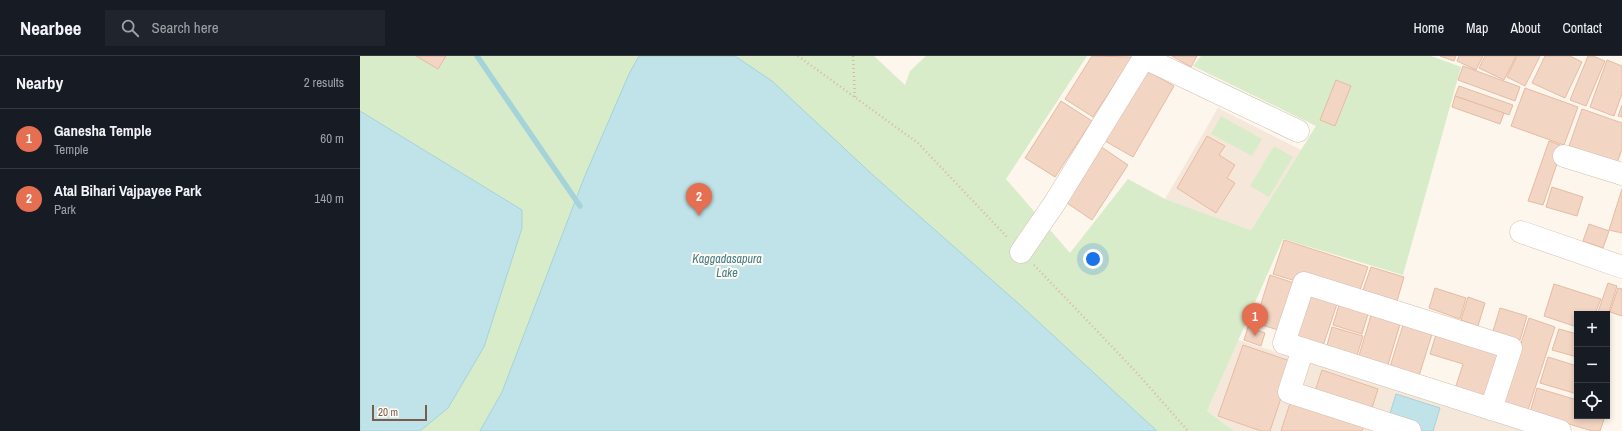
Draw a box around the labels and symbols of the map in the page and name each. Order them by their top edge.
pin: 2 [686,183,712,216]
your location [1083,249,1103,269]
water label: Kaggadasapura Lake [692,251,762,281]
pin: 1 [1242,303,1268,336]
scale bar [372,403,427,422]

